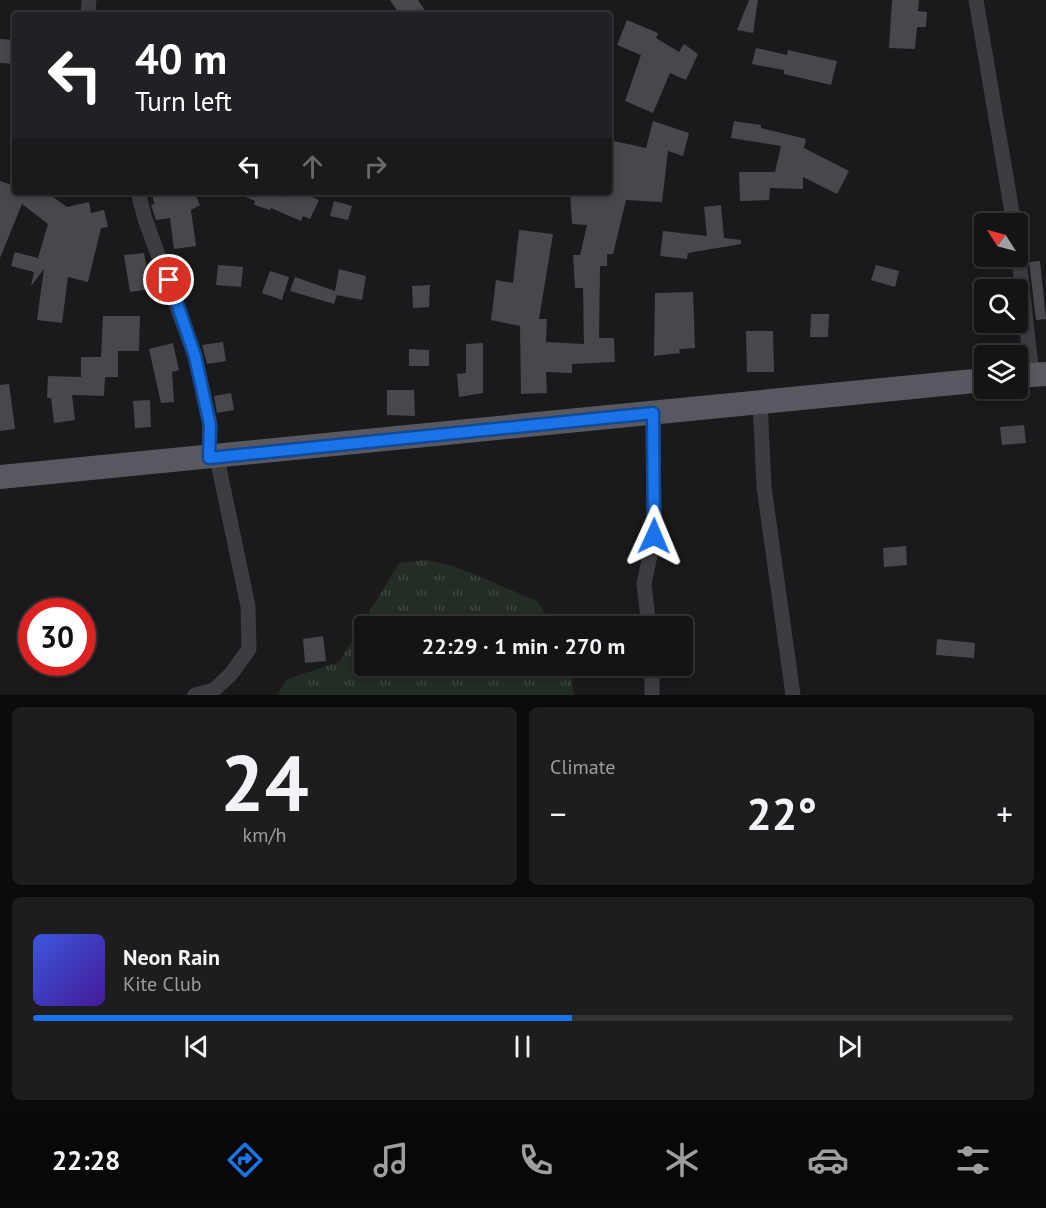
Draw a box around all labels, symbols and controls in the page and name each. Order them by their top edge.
text: 40 m [135,31,227,86]
icon: left [36,36,114,114]
text: Turn left [135,84,232,118]
icon: left [233,150,266,183]
icon: ahead [296,150,329,183]
icon: right [359,150,392,183]
north arrow [974,213,1028,267]
map controls [974,213,1028,399]
pin [143,254,194,305]
icon: arrive [152,263,185,296]
button: search [974,279,1028,333]
button: layers [974,345,1028,399]
position arrow [622,504,686,568]
speed limit sign: 30 [18,598,96,676]
text: 22:29 · 1 min · 270 m [422,632,625,660]
text: 24 [220,732,309,833]
text: Climate [550,754,616,780]
text: 22° [746,784,817,842]
text: − [550,792,567,835]
text: + [996,792,1013,835]
text: km/h [243,822,286,848]
text: Neon Rain [123,943,220,971]
text: Kite Club [123,971,201,997]
icon: previous [180,1030,213,1063]
icon: pause [506,1030,539,1063]
icon: next [833,1030,866,1063]
icon: directions [224,1139,266,1181]
icon: music [370,1139,412,1181]
icon: phone [515,1139,557,1181]
icon: climate [661,1139,703,1181]
icon: car [807,1139,849,1181]
icon: filters [952,1139,994,1181]
text: 22:28 [52,1143,120,1177]

